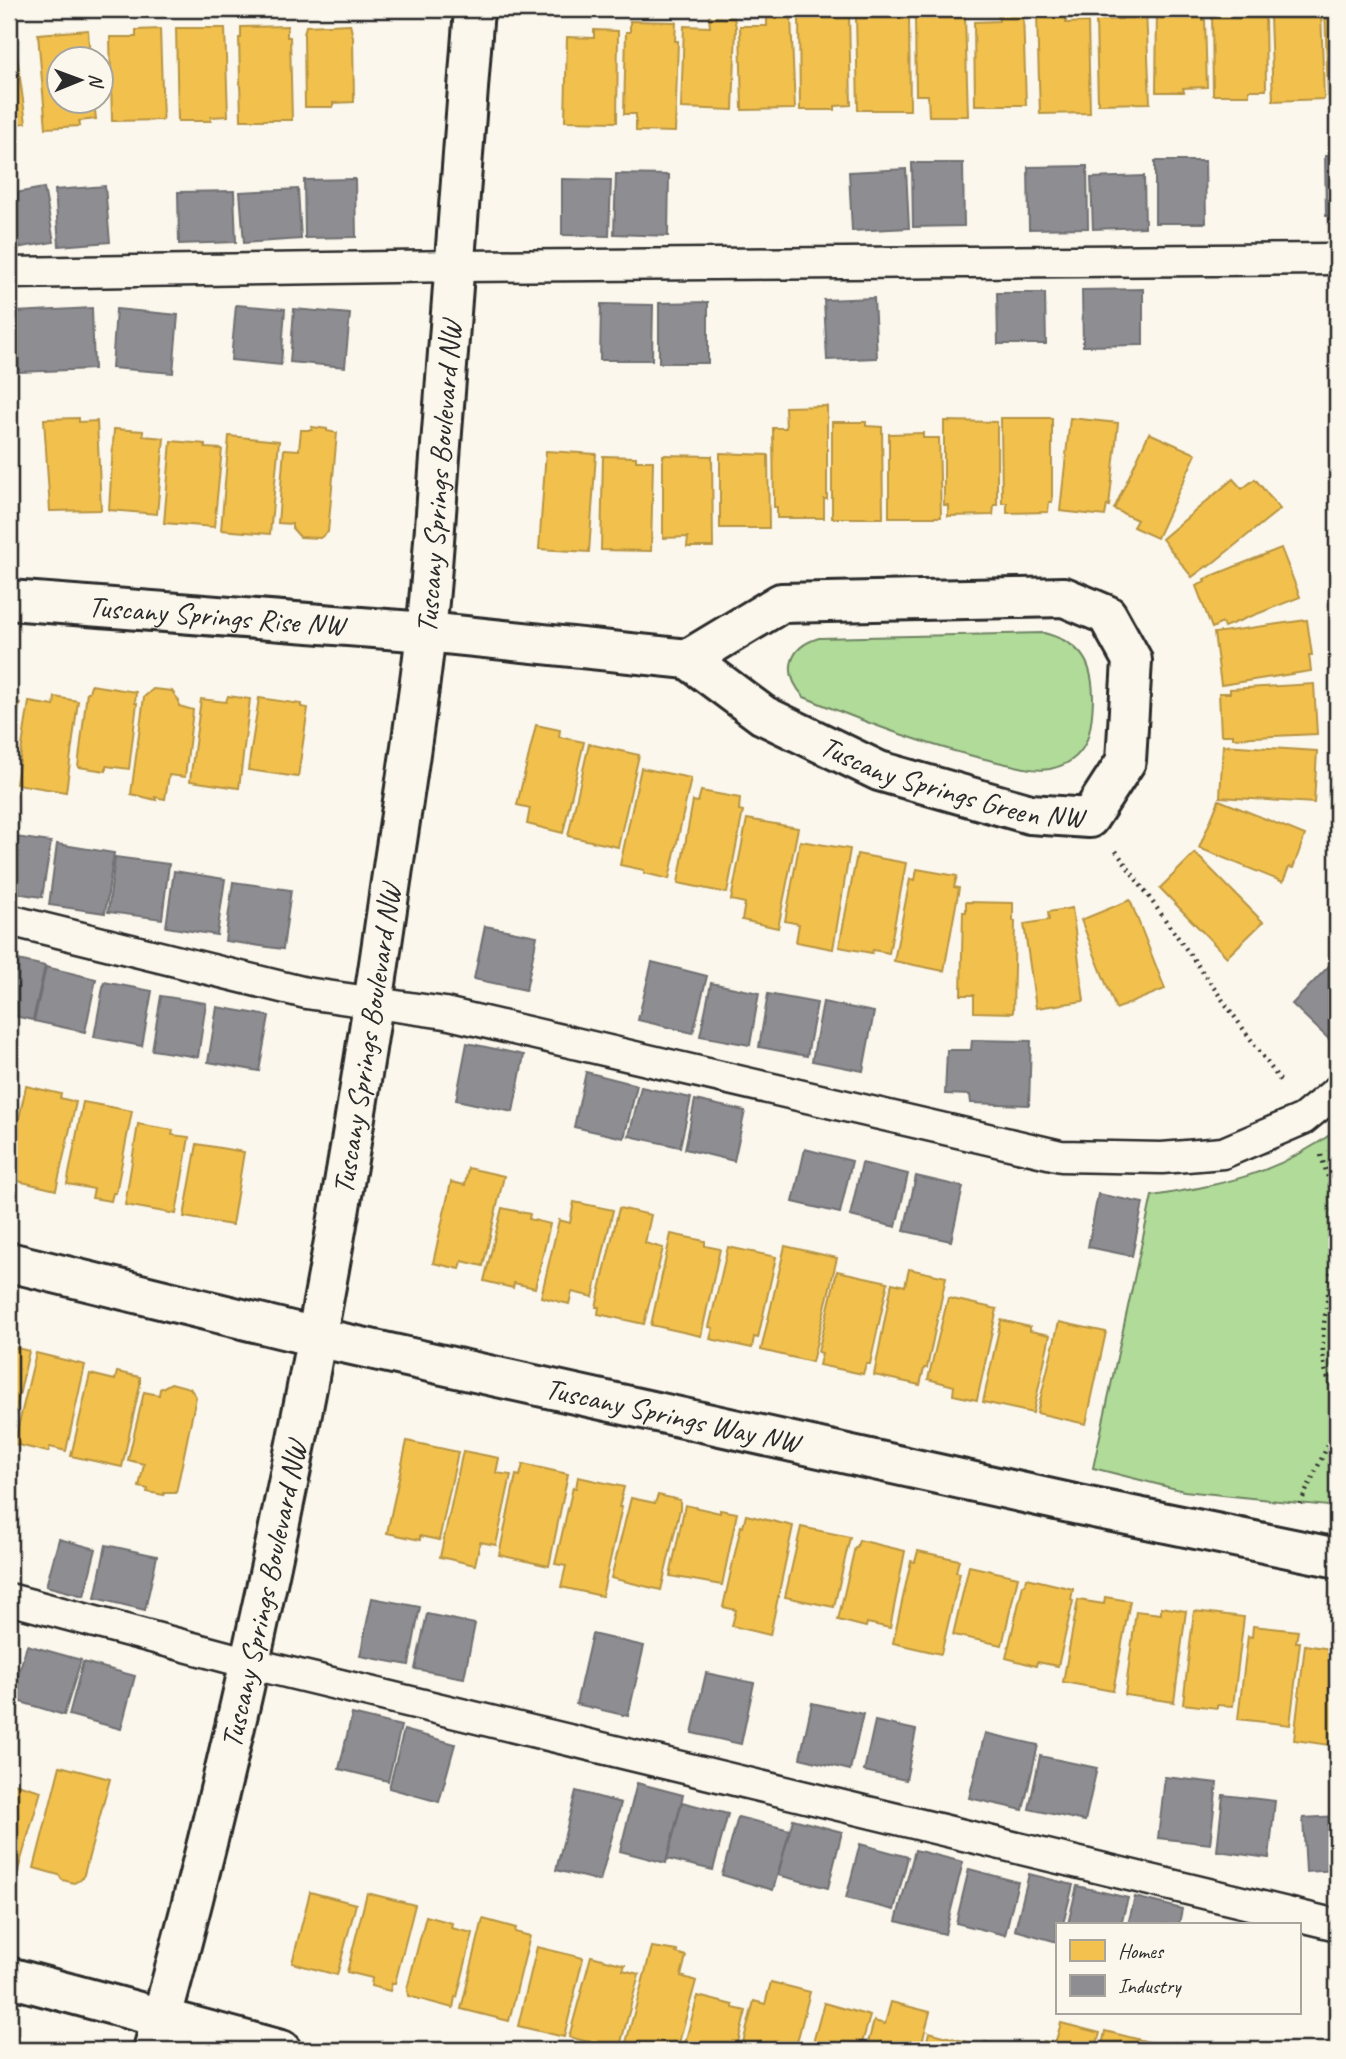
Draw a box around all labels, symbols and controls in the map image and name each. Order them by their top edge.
north arrow [46,46,116,116]
text: N [84,74,108,89]
street label: Tuscany Springs Boulevard NW [407,315,470,635]
street label: Tuscany Springs Rise NW [87,587,349,645]
street label: Tuscany Springs Green NW [814,727,1088,837]
street label: Tuscany Springs Boulevard NW [324,878,410,1197]
street label: Tuscany Springs Way NW [542,1369,806,1463]
street label: Tuscany Springs Boulevard NW [212,1434,316,1752]
legend [1056,1923,1300,2014]
text: Homes [1118,1938,1165,1964]
text: Industry [1118,1973,1182,1999]

